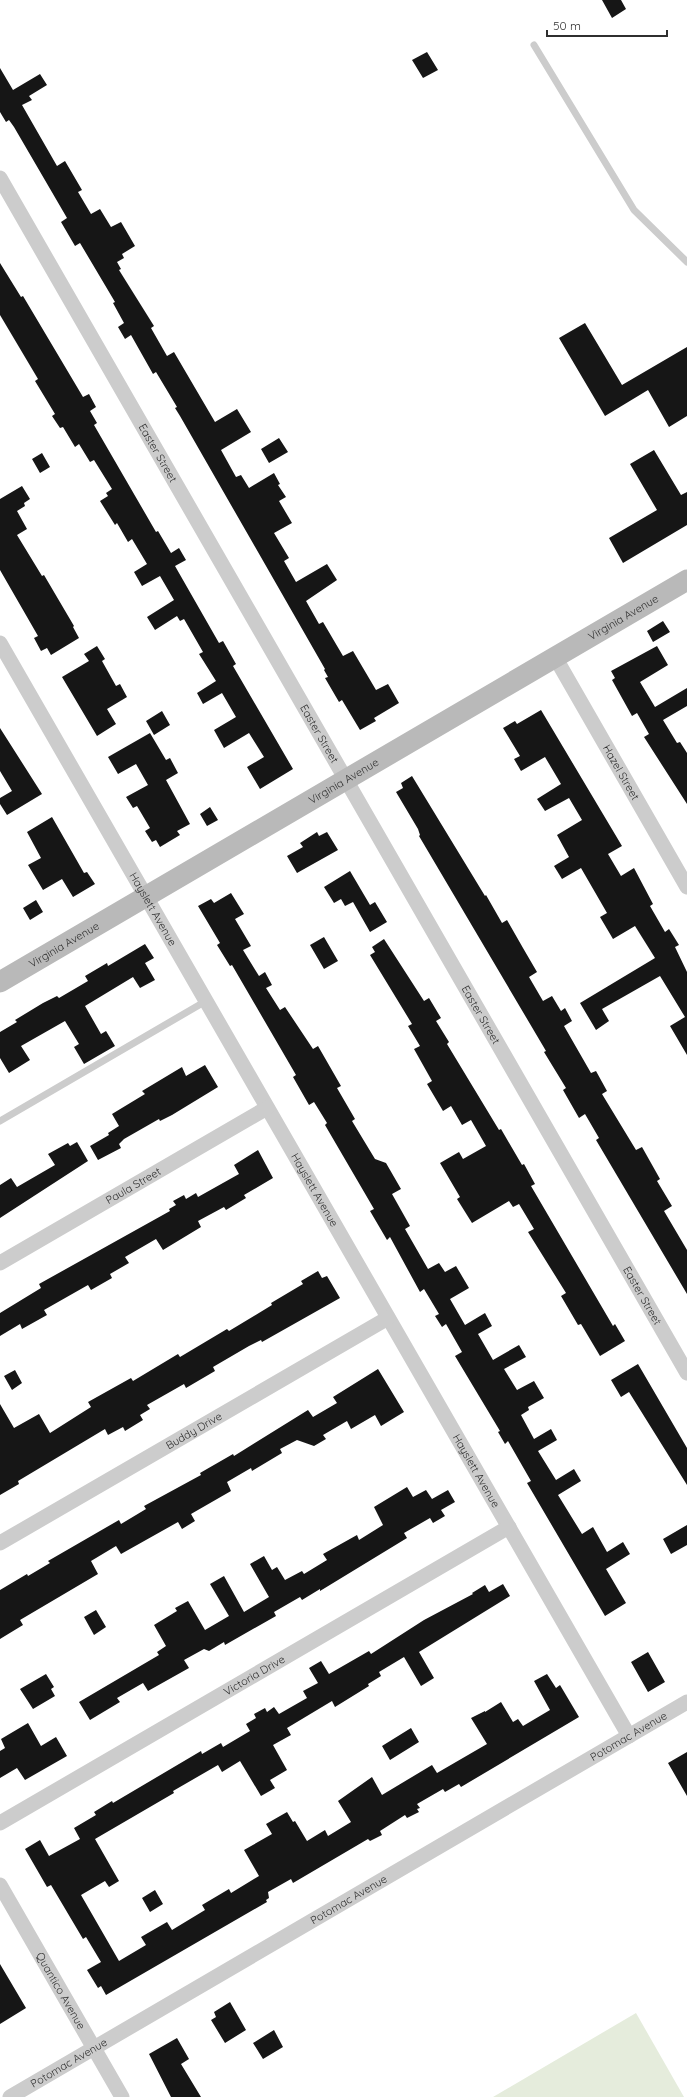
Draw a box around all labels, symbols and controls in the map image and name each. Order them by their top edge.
scale bar [547,12,667,38]
text: 50 m [553,18,581,33]
street label: Easter Street [136,421,180,485]
street label: Virginia Avenue [586,591,661,643]
street label: Easter Street [297,702,342,766]
street label: Hazel Street [600,742,643,803]
street label: Virginia Avenue [306,755,381,807]
street label: Hayslett Avenue [126,870,180,948]
street label: Virginia Avenue [26,919,102,971]
street label: Easter Street [459,983,503,1047]
street label: Hayslett Avenue [288,1151,341,1229]
street label: Paula Street [103,1164,164,1207]
street label: Easter Street [620,1264,665,1328]
street label: Buddy Drive [163,1409,224,1452]
street label: Hayslett Avenue [450,1431,503,1510]
street label: Victoria Drive [221,1652,287,1698]
street label: Potomac Avenue [588,1708,669,1764]
street label: Potomac Avenue [308,1872,389,1927]
street label: Quantico Avenue [33,1950,89,2032]
street label: Potomac Avenue [28,2035,110,2091]

